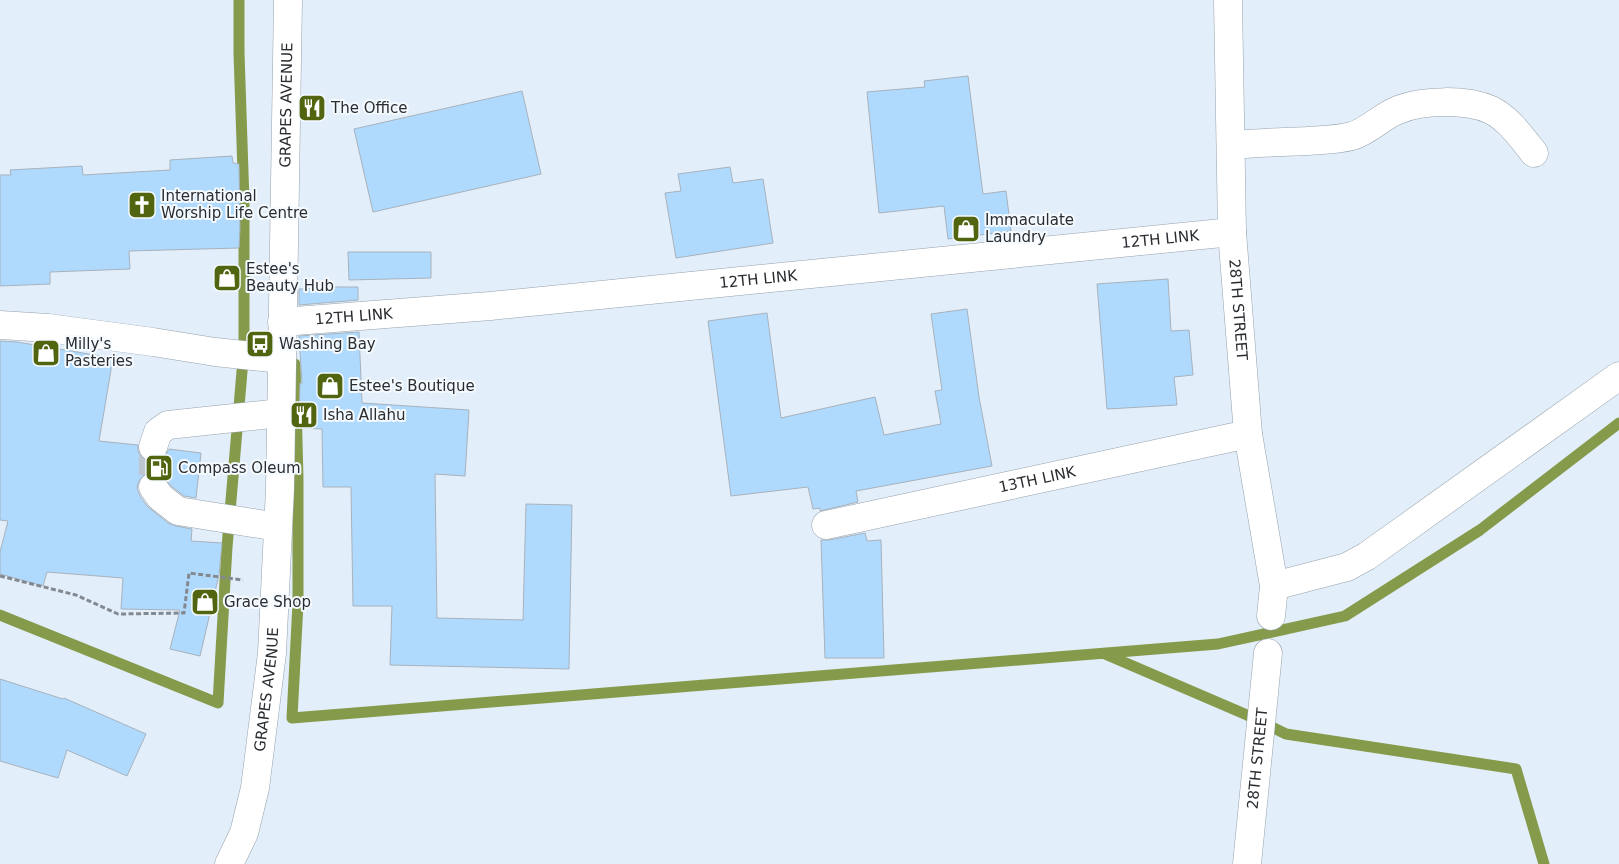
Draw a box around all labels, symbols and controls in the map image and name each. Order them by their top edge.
street label: GRAPES AVENUE [276,42,296,168]
restaurant icon: The Office [297,93,327,123]
place label: The Office [330,99,407,117]
place label: International Worship Life Centre [161,187,308,222]
church icon: International Worship Life Centre [127,190,157,220]
place label: Immaculate Laundry [985,211,1074,246]
shop icon: Immaculate Laundry [951,214,981,244]
street label: 12TH LINK [1120,226,1201,252]
street label: 28TH STREET [1225,258,1251,362]
place label: Estee's Beauty Hub [246,260,334,295]
shop icon: Estee's Beauty Hub [212,263,242,293]
street label: 12TH LINK [718,266,799,292]
street label: 12TH LINK [314,304,395,328]
bus stop icon: Washing Bay [245,329,275,359]
place label: Milly's Pasteries [65,335,133,370]
place label: Washing Bay [279,335,376,353]
shop icon: Milly's Pasteries [31,338,61,368]
shop icon: Estee's Boutique [315,371,345,401]
place label: Estee's Boutique [349,377,475,395]
restaurant icon: Isha Allahu [289,400,319,430]
place label: Isha Allahu [323,406,406,424]
fuel station icon: Compass Oleum [144,453,174,483]
place label: Compass Oleum [178,459,301,477]
street label: 13TH LINK [997,462,1078,497]
shop icon: Grace Shop [190,587,220,617]
place label: Grace Shop [224,593,311,611]
street label: GRAPES AVENUE [251,627,282,753]
street label: 28TH STREET [1244,706,1272,810]

